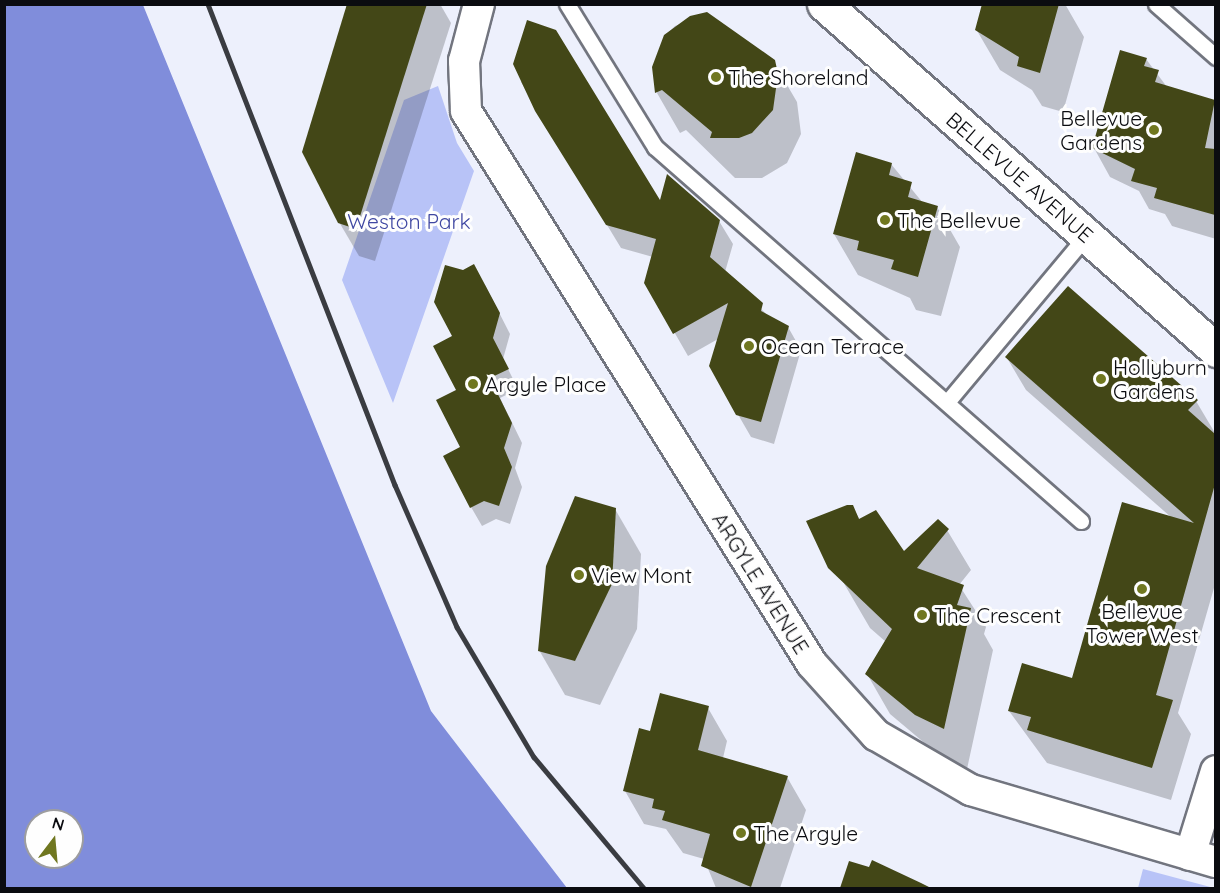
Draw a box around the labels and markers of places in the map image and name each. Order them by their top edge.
place label: The Shoreland [728,64,869,90]
marker: The Shoreland [709,70,723,84]
place label: Bellevue Gardens [1060,105,1142,155]
marker: Bellevue Gardens [1147,123,1161,137]
place label: The Bellevue [897,207,1021,233]
marker: The Bellevue [878,213,892,227]
place label: Ocean Terrace [761,333,904,359]
marker: Ocean Terrace [742,339,756,353]
place label: Hollyburn Gardens [1113,354,1207,404]
place label: Argyle Place [485,371,606,397]
marker: Hollyburn Gardens [1094,372,1108,386]
marker: Argyle Place [466,377,480,391]
place label: View Mont [591,562,692,588]
marker: View Mont [572,568,586,582]
marker: Bellevue Tower West [1135,582,1149,596]
place label: Bellevue Tower West [1085,598,1199,648]
place label: The Crescent [934,602,1061,628]
marker: The Crescent [915,608,929,622]
place label: The Argyle [753,820,858,846]
marker: The Argyle [734,826,748,840]

